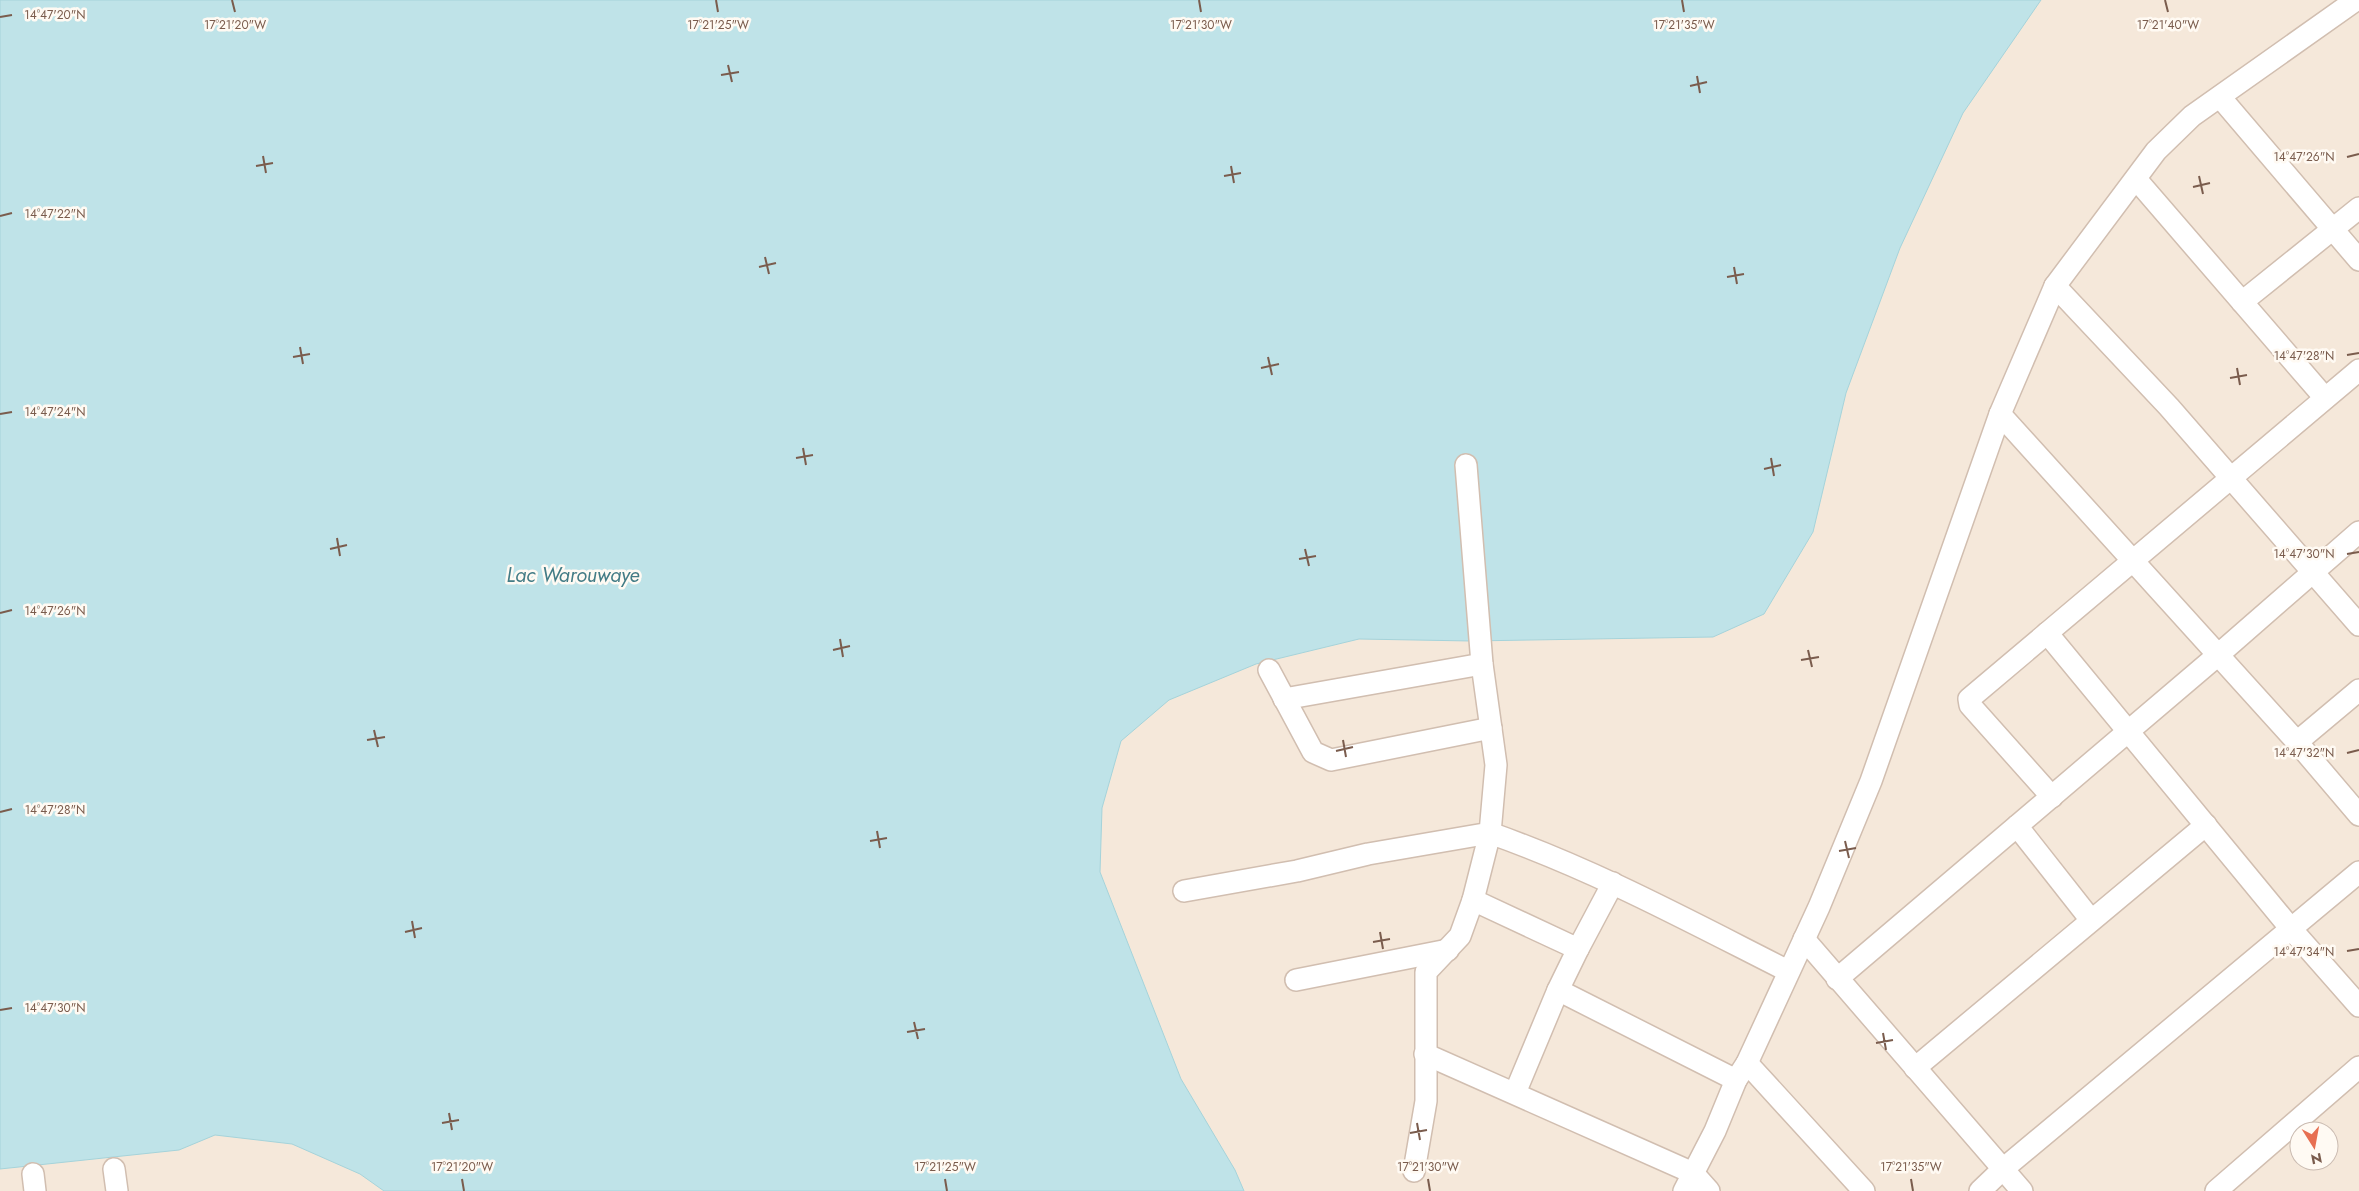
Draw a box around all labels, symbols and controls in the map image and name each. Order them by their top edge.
text: 14°47'20"N [24,6,86,24]
text: 17°21'20"W [204,16,266,34]
text: 17°21'25"W [687,16,749,34]
text: 17°21'30"W [1170,16,1232,34]
text: 17°21'35"W [1653,16,1715,34]
text: 17°21'40"W [2137,16,2199,34]
text: 14°47'26"N [2273,148,2335,166]
text: 14°47'22"N [25,205,86,223]
text: 14°47'28"N [2274,347,2334,365]
text: 14°47'24"N [24,403,86,421]
text: 14°47'30"N [2273,545,2335,563]
water label: Lac Warouwaye [507,561,639,590]
text: 14°47'26"N [24,602,86,620]
text: 14°47'32"N [2274,744,2334,762]
text: 14°47'28"N [25,801,85,819]
text: 14°47'34"N [2274,943,2334,961]
text: 14°47'30"N [24,999,86,1017]
north arrow [2289,1121,2339,1171]
text: N [2309,1148,2324,1170]
text: 17°21'20"W [431,1158,493,1176]
text: 17°21'25"W [914,1158,976,1176]
text: 17°21'30"W [1397,1158,1459,1176]
text: 17°21'35"W [1880,1158,1942,1176]

